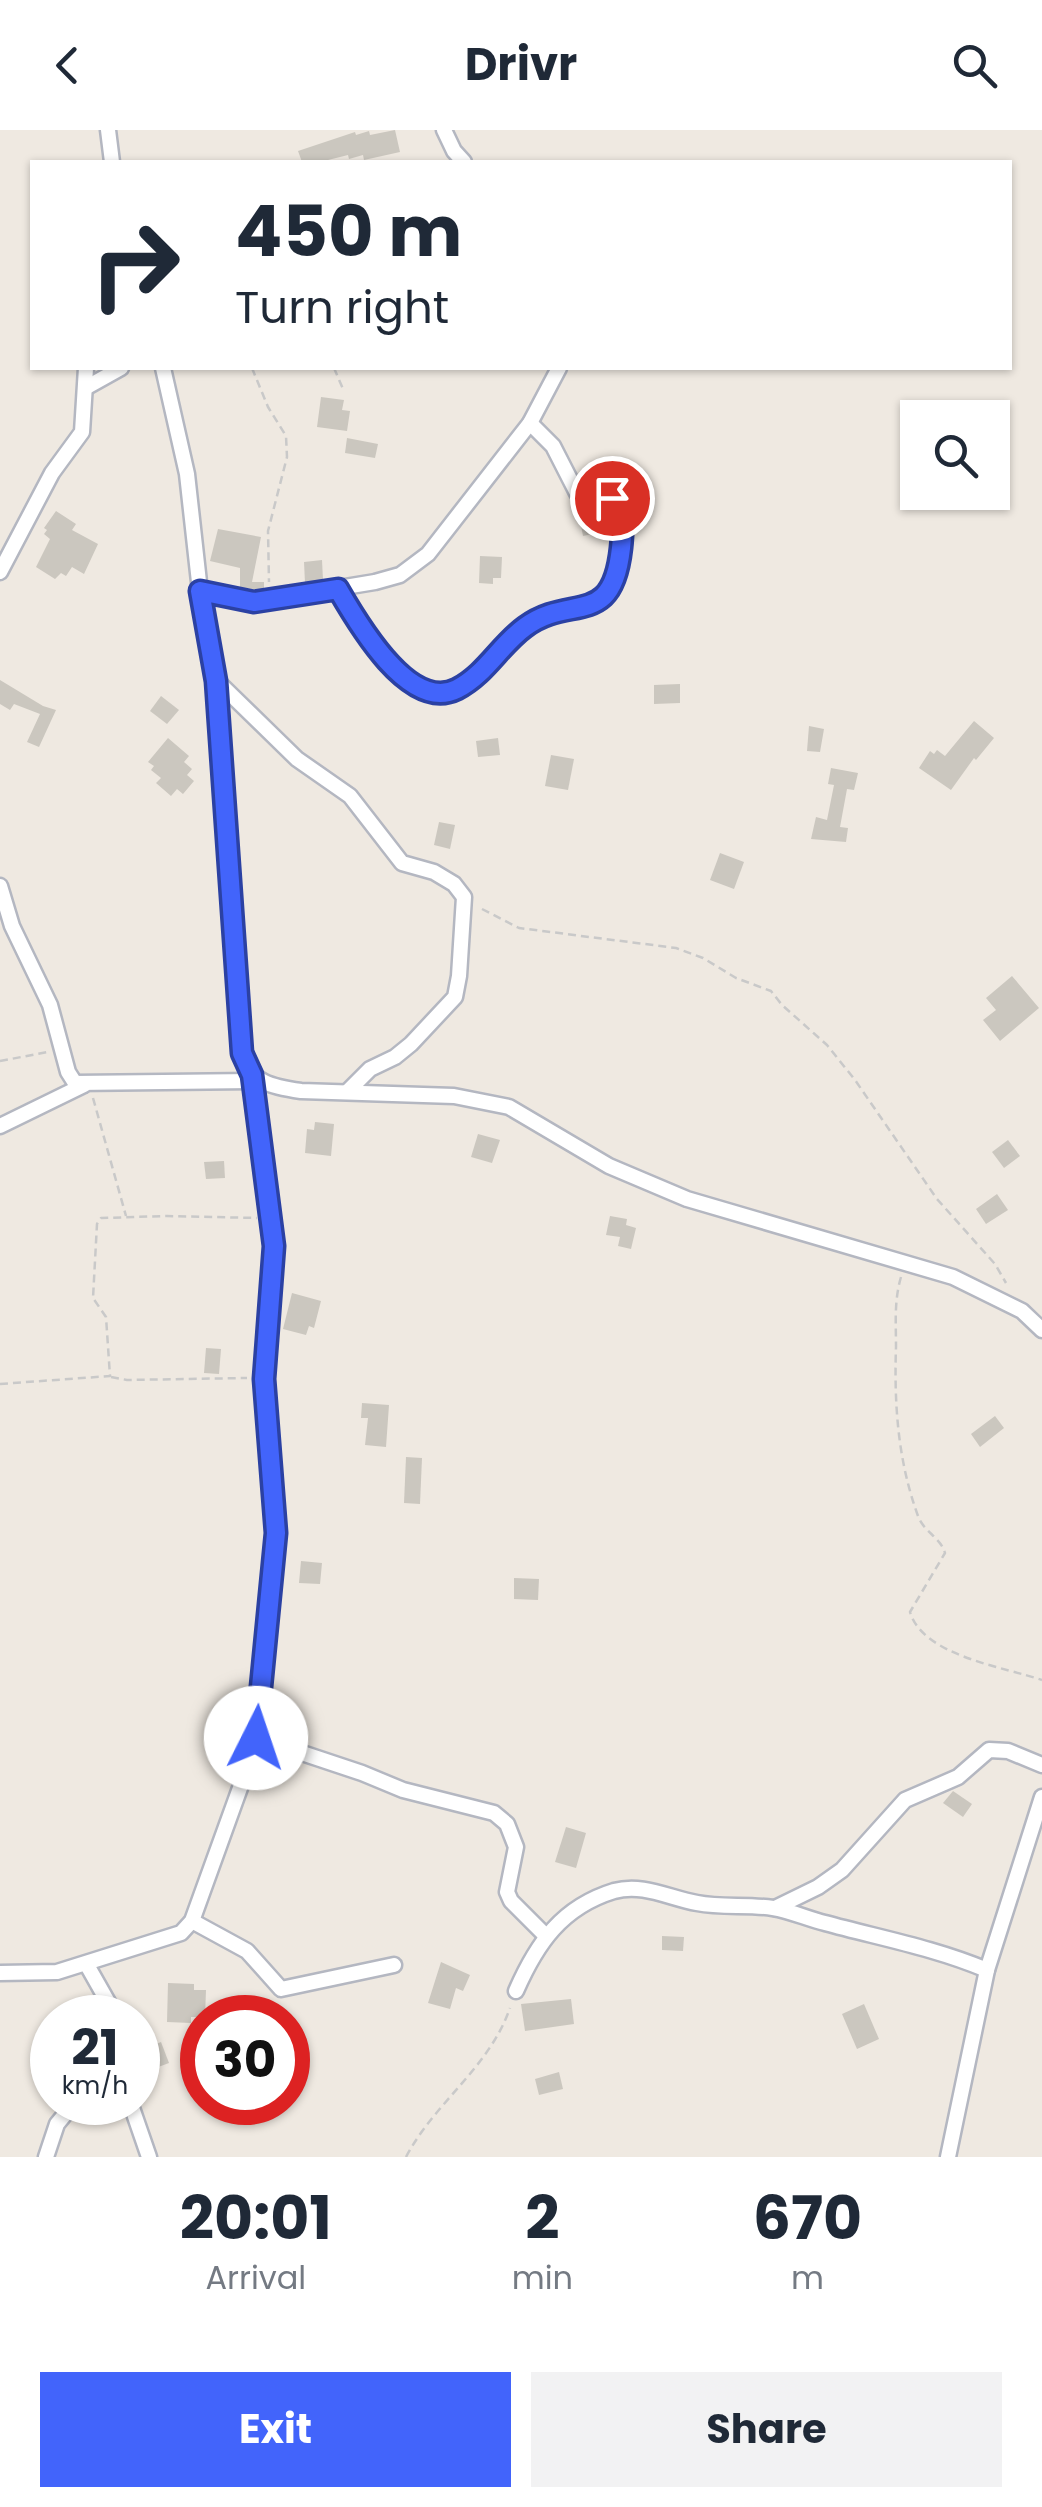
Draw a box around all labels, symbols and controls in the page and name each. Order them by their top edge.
text: Drivr [465,33,577,96]
icon: back [40,38,95,93]
icon: search [947,38,1002,93]
text: 450 m [235,182,463,281]
icon: right [70,200,200,330]
text: Turn right [235,276,449,339]
map controls [900,400,1010,510]
button: search [900,400,1010,510]
pin [570,456,655,541]
icon: arrive [585,471,640,526]
position arrow [204,1686,308,1790]
speed limit sign: 30 [180,1995,310,2125]
text: 21 [71,2012,119,2083]
text: km/h [62,2068,128,2103]
text: 20:01 [180,2176,332,2260]
text: 2 [525,2176,559,2260]
text: 670 [753,2176,862,2260]
text: Arrival [205,2255,306,2300]
text: min [512,2255,573,2300]
text: m [791,2255,824,2300]
button: Exit [40,2372,511,2487]
button: Share [531,2372,1002,2487]

